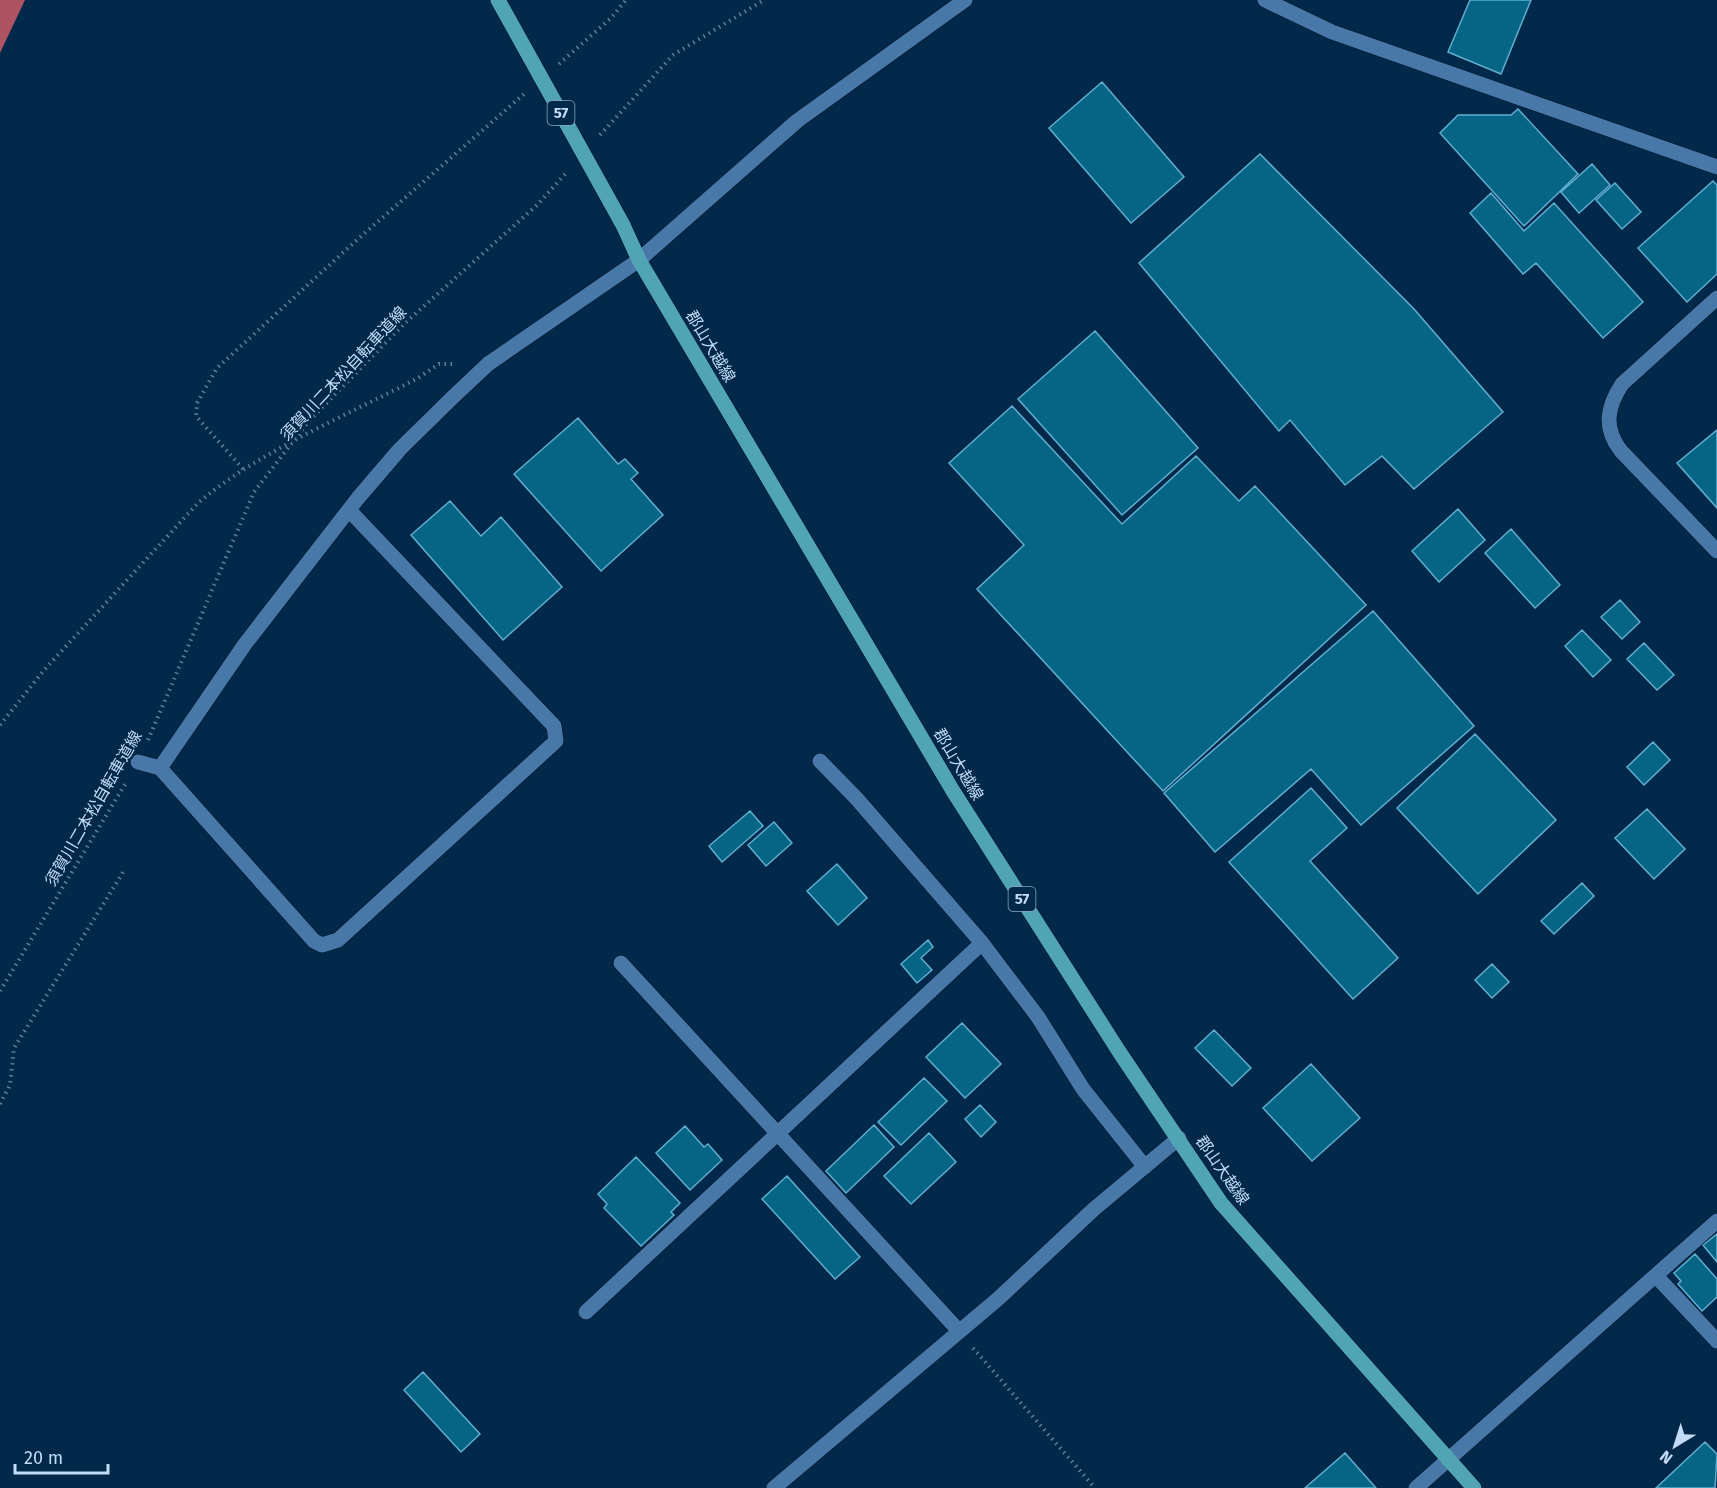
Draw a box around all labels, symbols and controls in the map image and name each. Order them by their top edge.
road number: 57 [548,101,574,125]
street label: 須賀川二本松自転車道線 [276,302,410,444]
street label: 郡山大越線 [682,307,739,385]
street label: 郡山大越線 [930,725,987,803]
street label: 須賀川二本松自転車道線 [41,727,146,889]
road number: 57 [1008,887,1036,911]
street label: 郡山大越線 [1192,1132,1253,1209]
north arrow [1645,1416,1705,1476]
scale bar [15,1437,108,1475]
text: 20 m [24,1447,63,1469]
text: N [1656,1447,1676,1468]

